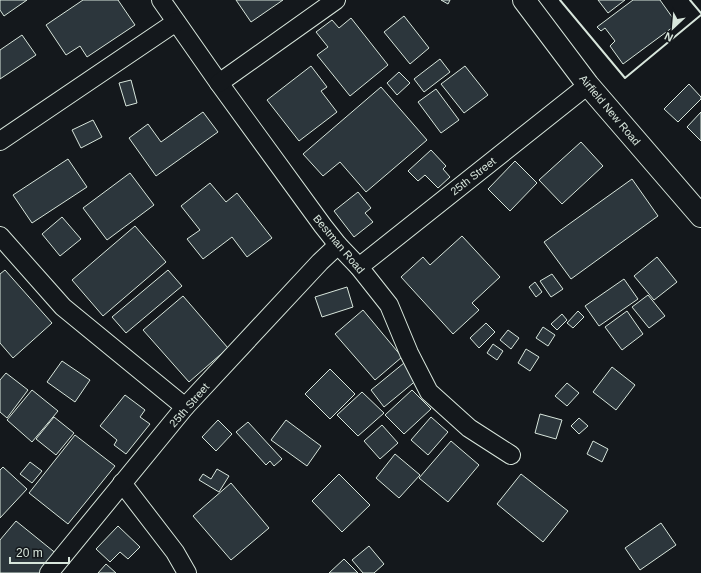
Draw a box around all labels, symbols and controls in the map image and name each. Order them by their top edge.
north arrow [653,8,693,48]
text: N [662,30,675,44]
street label: Airfield New Road [577,72,643,148]
street label: 25th Street [448,155,498,197]
street label: Bestman Road [311,212,367,276]
street label: 25th Street [167,381,211,429]
scale bar [10,539,69,565]
text: 20 m [16,546,43,560]

